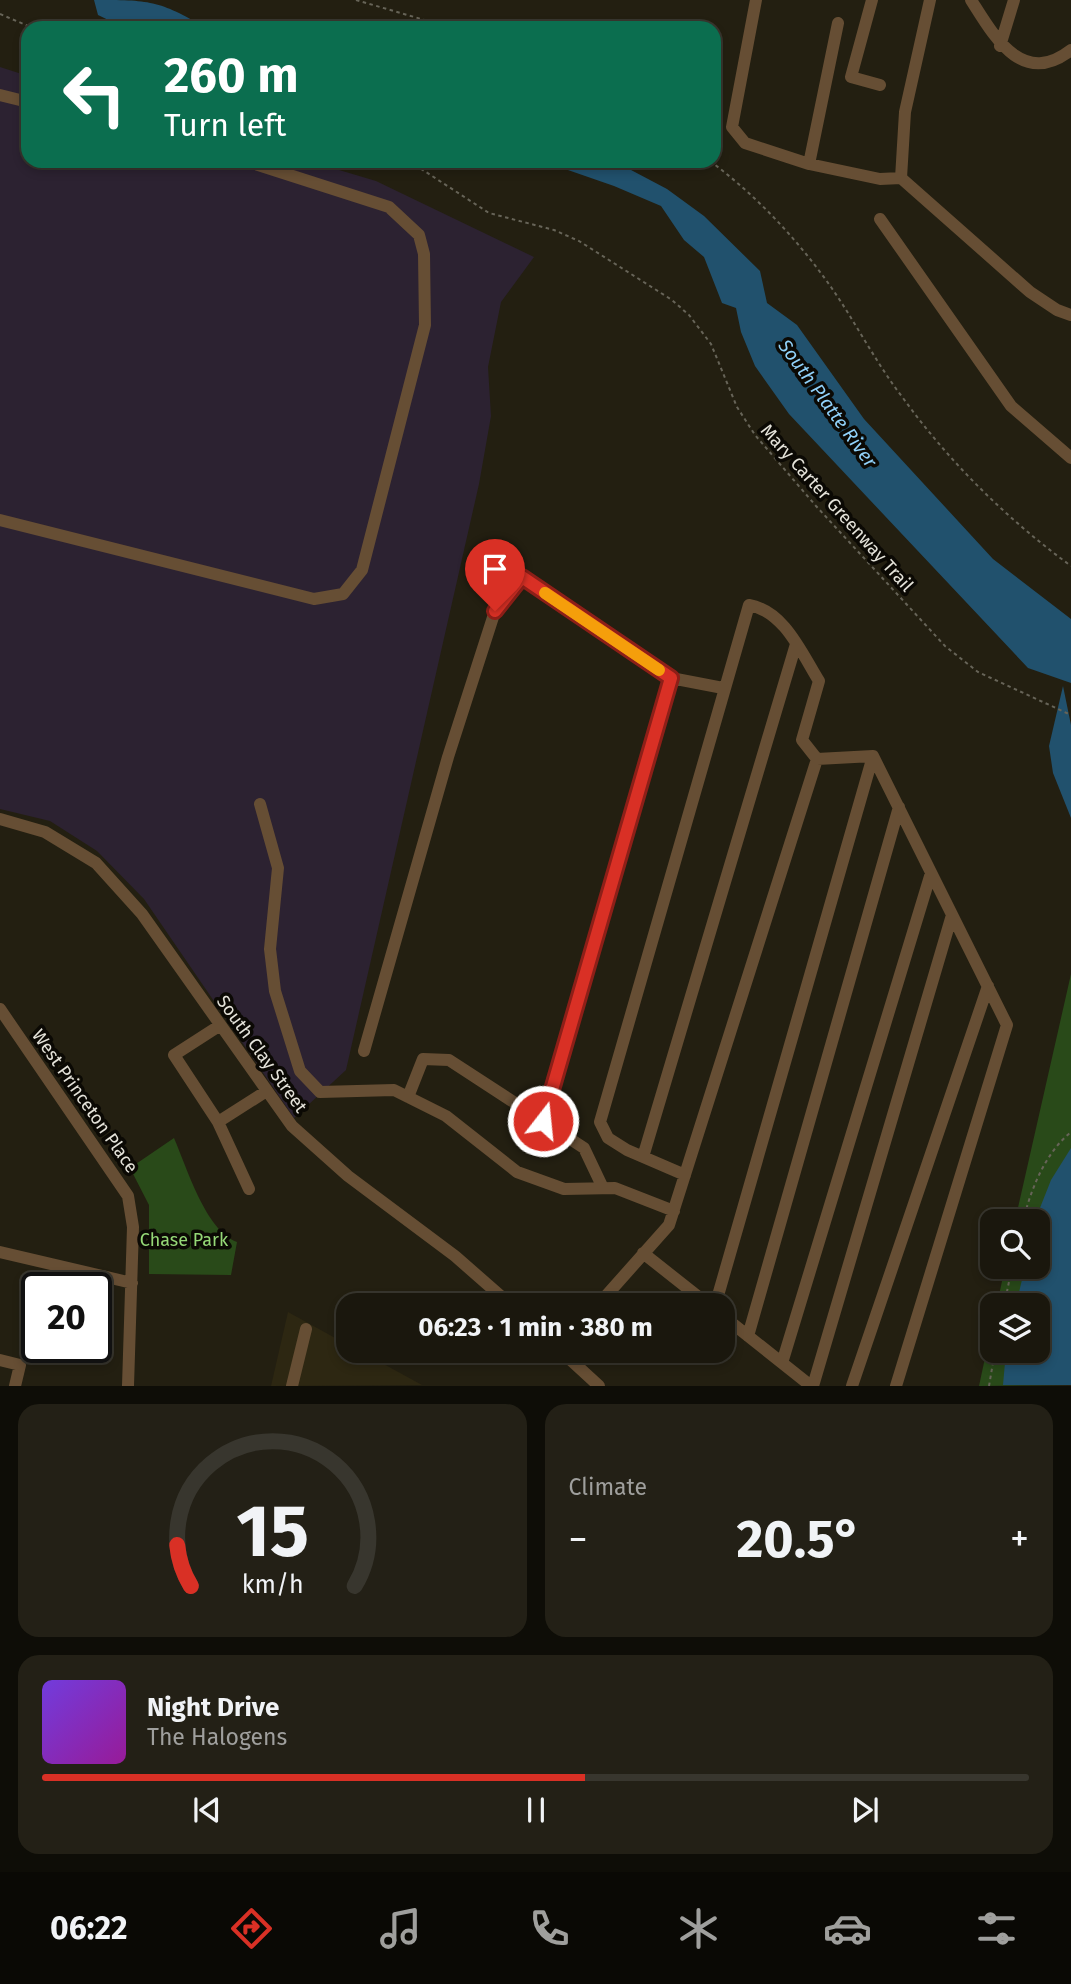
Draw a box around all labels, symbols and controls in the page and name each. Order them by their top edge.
text: 260 m [164,46,299,105]
icon: left [49,49,140,140]
text: Turn left [164,106,286,144]
water label: South Platte River [773,334,882,472]
street label: Mary Carter Greenway Trail [756,420,918,596]
pin [465,539,525,611]
icon: arrive [476,550,514,588]
street label: South Clay Street [212,991,312,1117]
street label: West Princeton Place [27,1025,143,1177]
position arrow [506,1084,580,1158]
map controls [980,1209,1050,1363]
button: search [980,1209,1050,1279]
park label: Chase Park [140,1229,229,1251]
speed limit sign: 20 [21,1272,112,1363]
button: layers [980,1293,1050,1363]
text: 06:23 · 1 min · 380 m [418,1312,653,1343]
text: Climate [569,1473,647,1501]
text: 15 [236,1489,309,1576]
text: 20.5° [736,1508,861,1571]
text: − [569,1516,588,1562]
text: + [1010,1516,1029,1562]
text: km/h [241,1570,303,1600]
text: Night Drive [147,1692,279,1723]
text: The Halogens [147,1723,287,1751]
icon: previous [188,1791,226,1829]
icon: pause [517,1791,555,1829]
icon: next [846,1791,884,1829]
icon: directions [227,1904,276,1953]
icon: music [376,1904,425,1953]
icon: phone [525,1904,574,1953]
icon: climate [674,1904,723,1953]
icon: car [823,1904,872,1953]
icon: filters [972,1904,1021,1953]
text: 06:22 [50,1909,128,1947]

